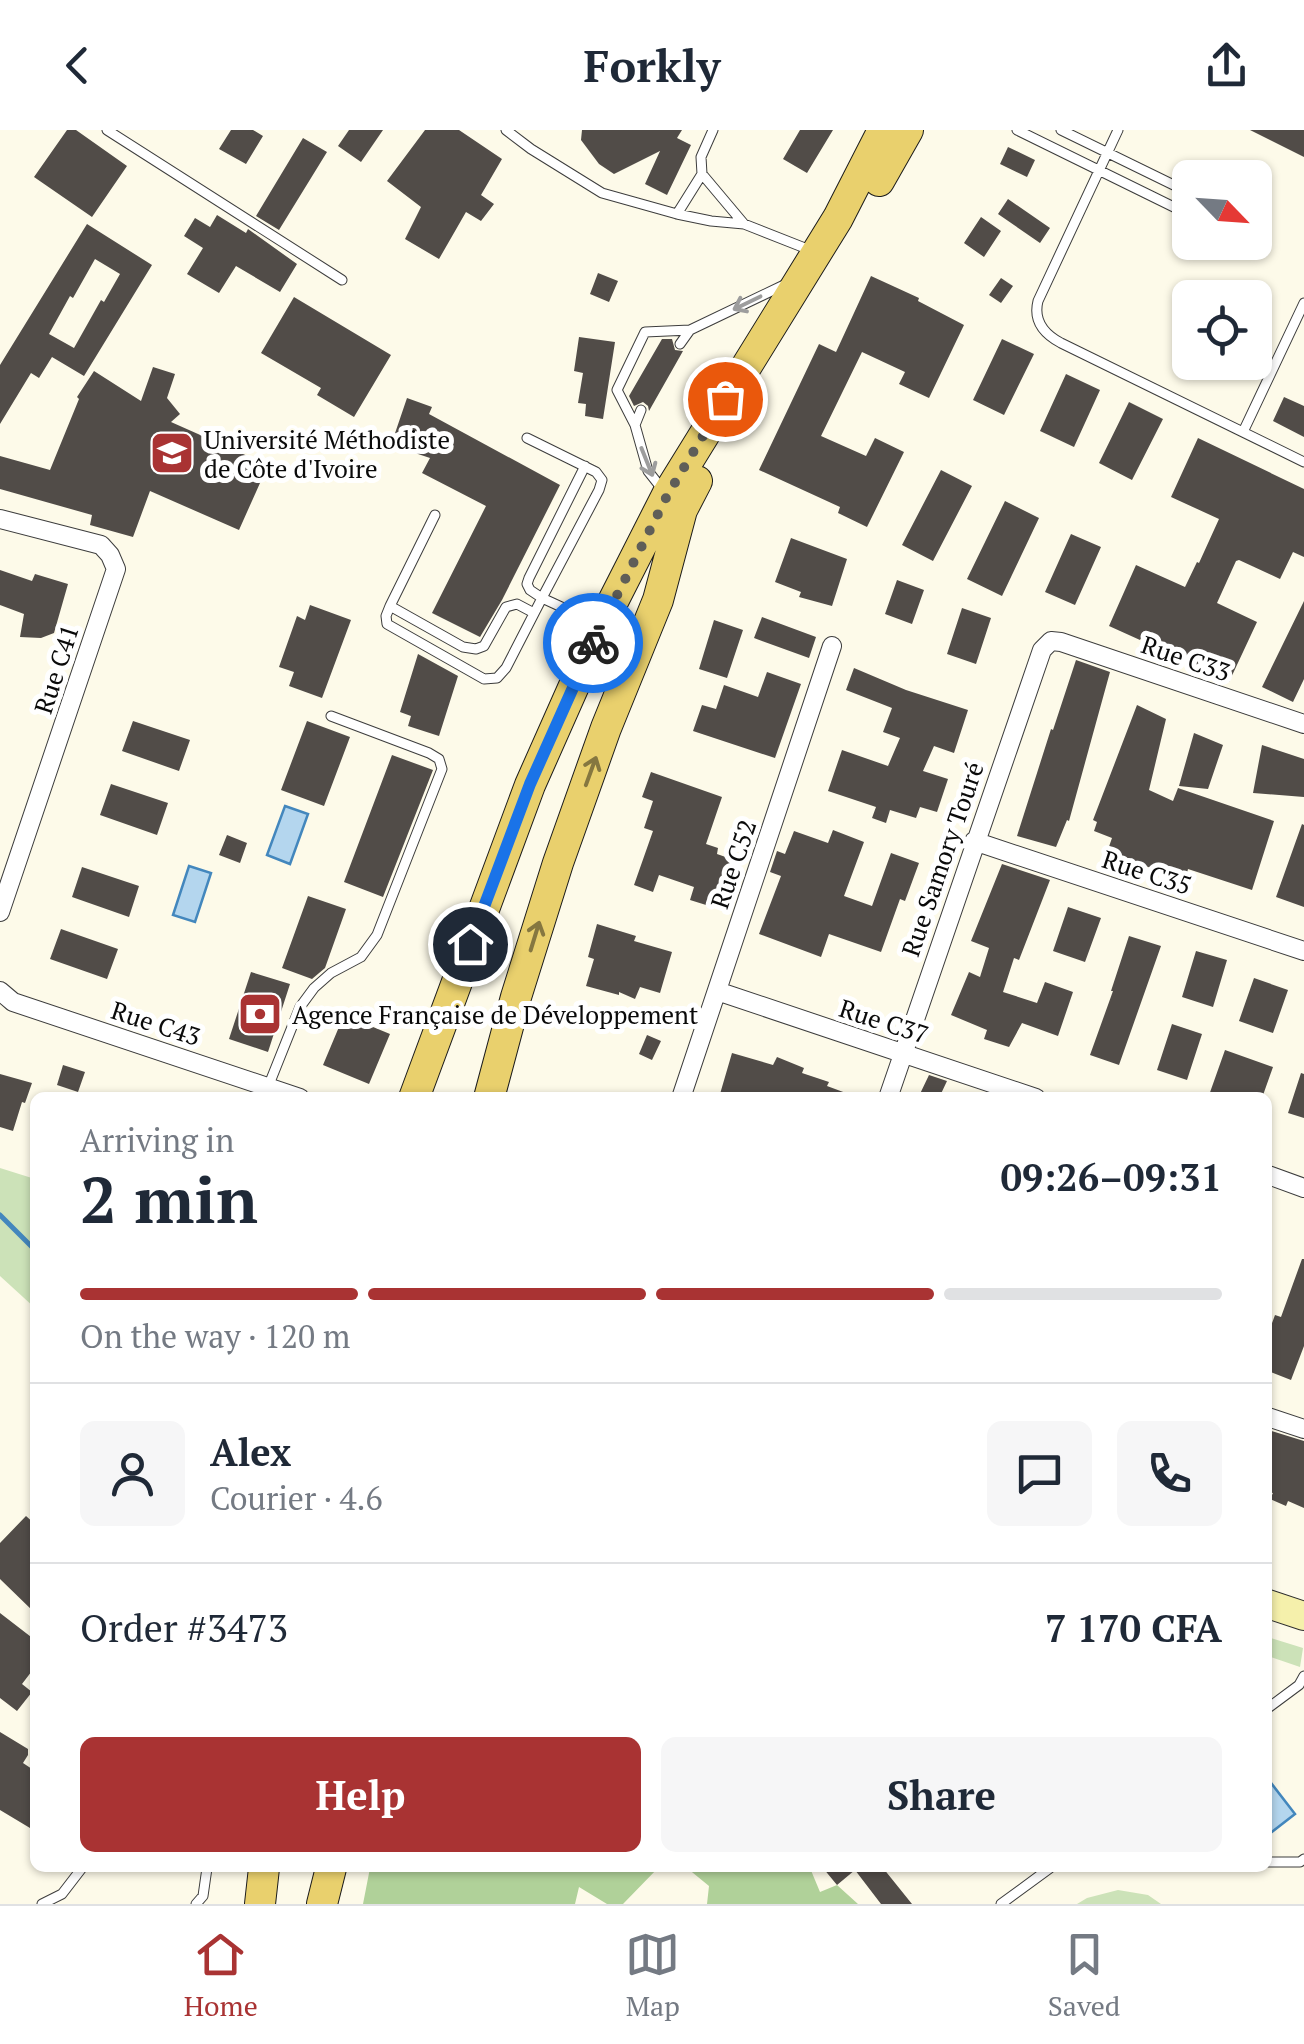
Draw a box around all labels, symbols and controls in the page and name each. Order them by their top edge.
text: Forkly [584,35,720,95]
icon: back [50,38,105,93]
icon: share [1199,38,1254,93]
north arrow [1172,160,1272,260]
map controls [1172,160,1272,380]
button: locate [1172,280,1272,380]
one-way arrow [733,294,763,313]
pin [683,357,768,442]
icon: bag [698,372,753,427]
place label: Université Méthodiste de Côte d'Ivoire [204,423,450,485]
school or university icon: Université Méthodiste de Côte d'Ivoire [149,430,195,476]
one-way arrow [640,446,658,477]
courier [543,593,643,693]
icon: bike [566,616,621,671]
street label: Rue C41 [26,620,86,718]
street label: Rue C33 [1137,627,1235,689]
one-way arrow [583,755,601,787]
street label: Rue Samory Touré [893,758,991,960]
street label: Rue C52 [702,815,764,913]
street label: Rue C35 [1098,842,1196,902]
pin [428,902,513,987]
icon: home [443,917,498,972]
one-way arrow [527,921,545,953]
bank icon: Agence Française de Développement [237,991,283,1037]
street label: Rue C37 [835,991,933,1051]
street label: Rue C43 [107,993,205,1053]
place label: Agence Française de Développement [292,998,698,1031]
text: Arriving in [80,1119,234,1161]
text: 09:26–09:31 [1000,1152,1222,1202]
text: 2 min [80,1155,258,1242]
text: On the way · 120 m [80,1315,350,1357]
button: person [80,1421,185,1526]
button: chat [987,1421,1092,1526]
button: phone [1117,1421,1222,1526]
text: Alex [210,1427,291,1477]
text: Courier · 4.6 [210,1477,382,1519]
text: Order #3473 [80,1603,288,1653]
text: 7 170 CFA [1045,1603,1222,1653]
button: Help [80,1737,641,1852]
button: Share [661,1737,1222,1852]
tab: Home [184,1927,258,2024]
tab: Map [625,1927,680,2024]
tab: Saved [1048,1927,1120,2024]

